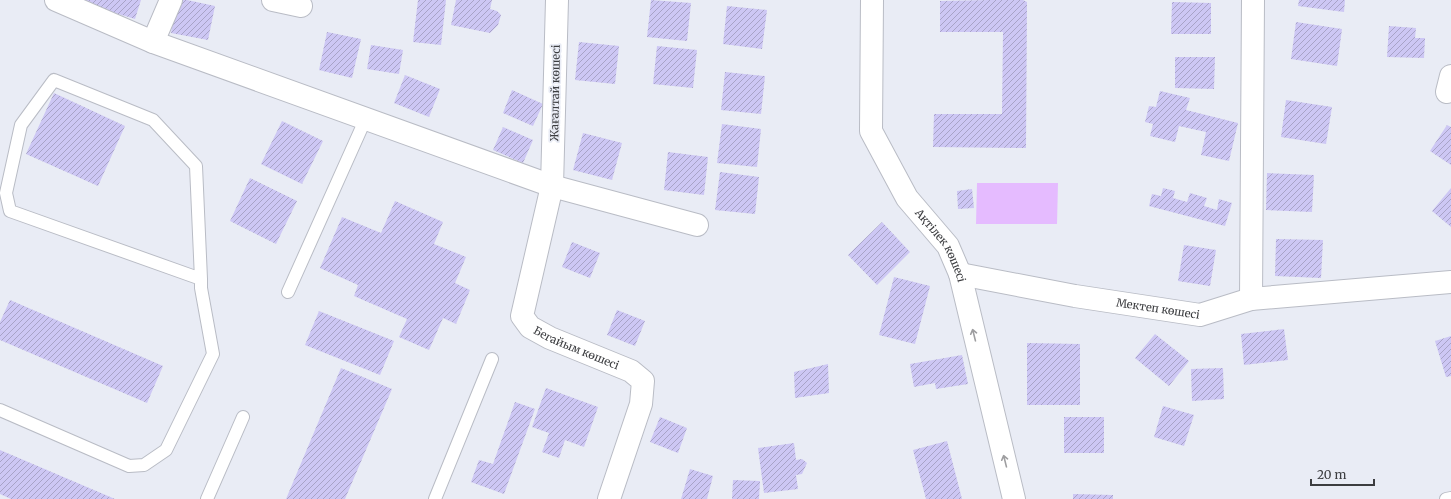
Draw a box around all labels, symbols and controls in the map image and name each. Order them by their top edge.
street label: Жағалтай көшесі [547,44,563,142]
street label: Ақтілек көшесі [912,205,969,284]
street label: Мектеп көшесі [1115,295,1201,322]
street label: Бегайым көшесі [531,323,622,373]
one-way arrow [970,328,978,341]
one-way arrow [1000,455,1008,468]
scale bar [1311,461,1374,487]
text: 20 m [1317,467,1346,482]

